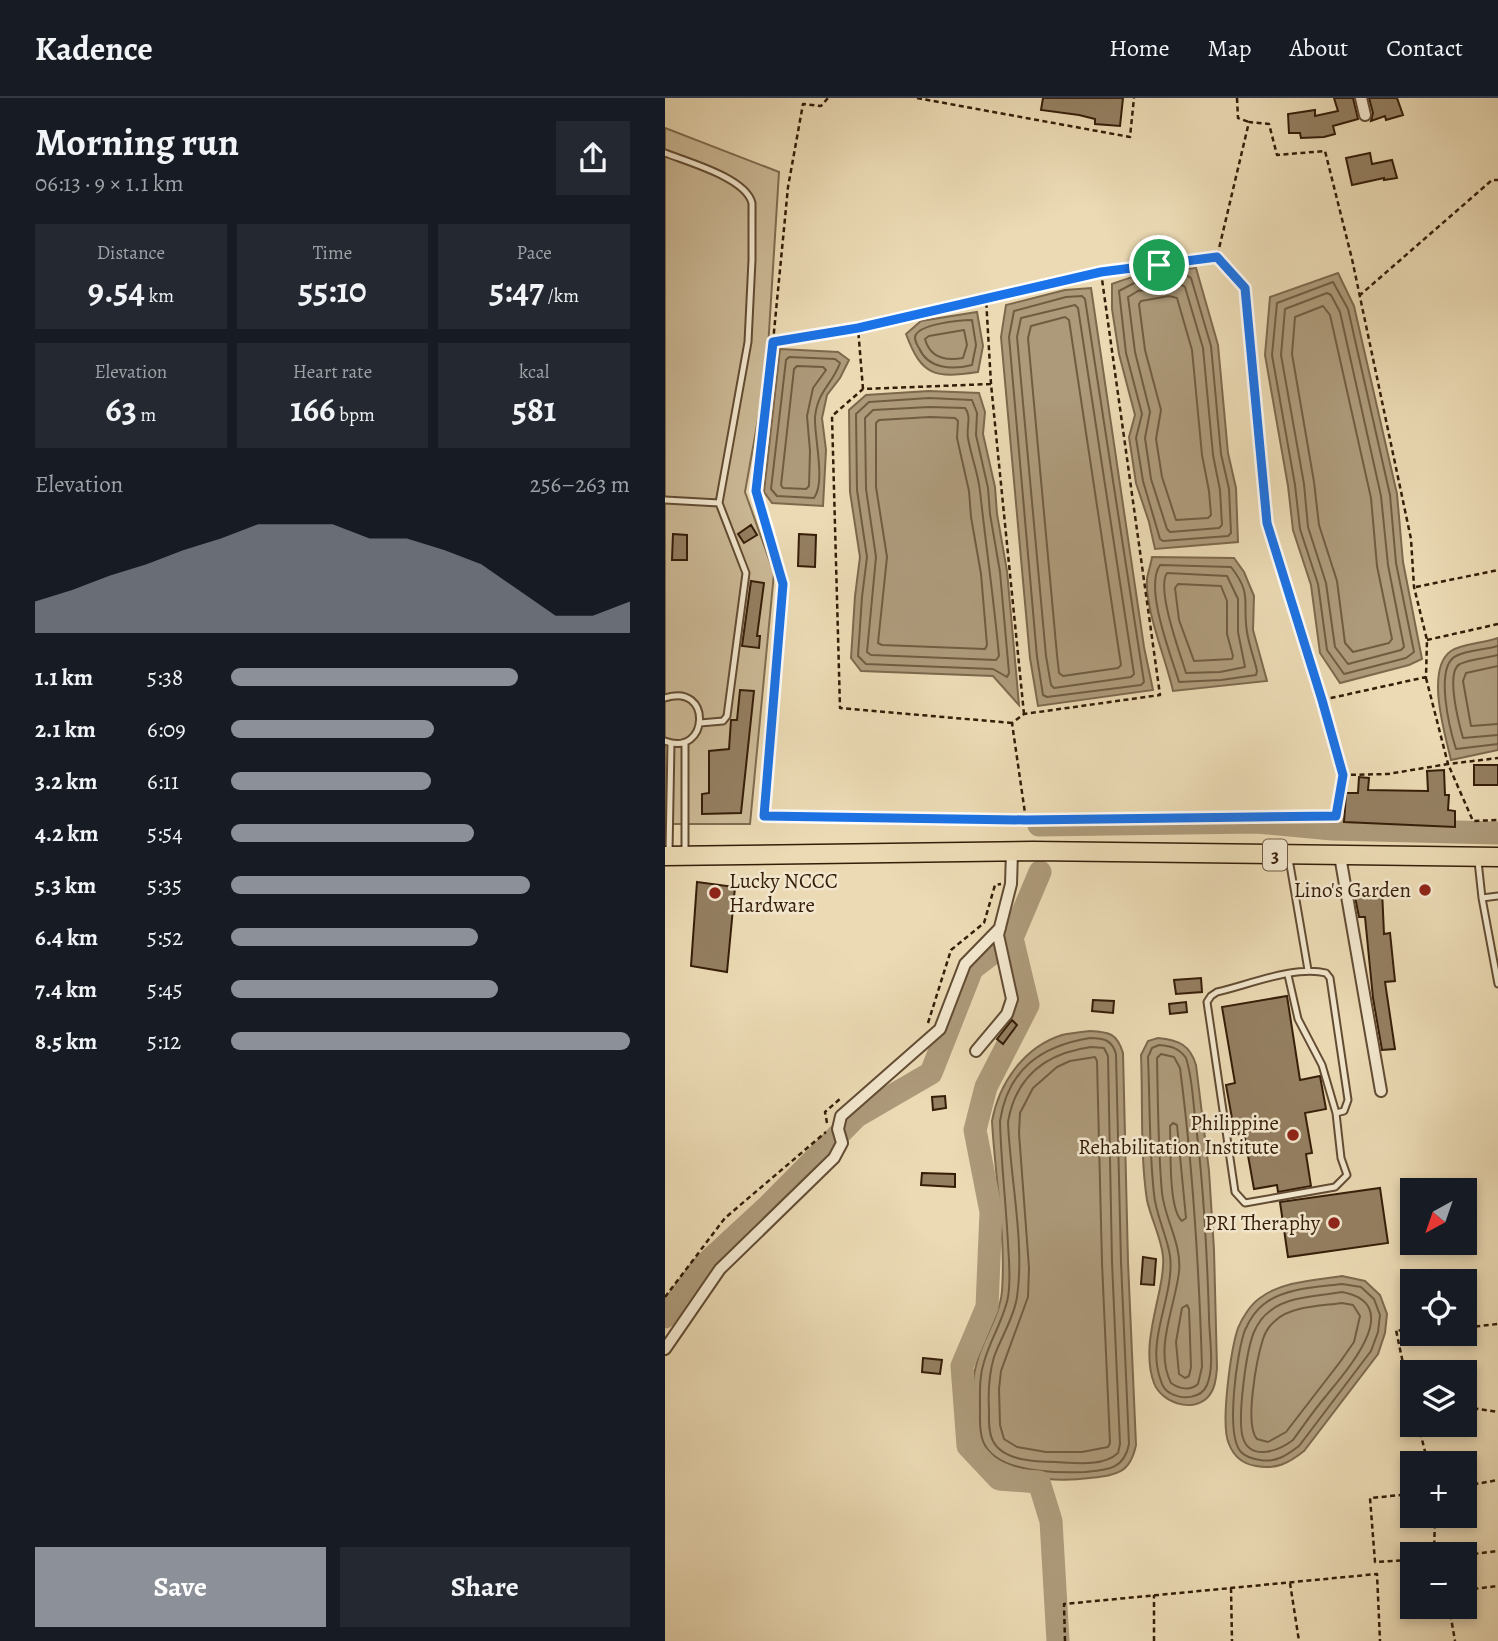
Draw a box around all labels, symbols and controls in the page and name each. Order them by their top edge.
text: Kadence [35,26,153,71]
text: Home [1109,32,1170,64]
text: Map [1208,32,1252,64]
text: About [1290,32,1348,64]
text: Contact [1386,32,1463,64]
text: Morning run [35,116,239,168]
button: share [556,121,630,195]
text: 06:13 · 9 × 1.1 km [35,168,184,199]
pin [1129,235,1189,295]
text: Distance [97,240,165,266]
text: Time [313,240,352,266]
text: Pace [517,240,552,266]
icon: arrive [1140,246,1178,284]
text: 9.54 [88,266,145,314]
text: 55:10 [298,266,367,314]
text: 5:47 [489,266,544,314]
text: km [145,283,174,309]
text: /km [544,283,579,309]
text: Elevation [94,359,167,385]
text: Heart rate [293,359,372,385]
text: kcal [519,359,549,385]
text: 63 [105,385,137,433]
text: 166 [290,385,335,433]
text: 581 [512,385,556,433]
text: m [137,402,156,428]
text: bpm [335,402,375,428]
text: Elevation [35,469,123,500]
text: 256–263 m [530,469,630,500]
text: 1.1 km [35,662,93,693]
text: 5:38 [147,662,183,693]
text: 2.1 km [35,714,96,745]
text: 6:09 [147,714,186,745]
text: 3.2 km [35,766,98,797]
text: 6:11 [147,766,179,797]
text: 4.2 km [35,818,98,849]
text: 5:54 [147,818,183,849]
road number: 3 [1263,840,1287,870]
place label: Lucky NCCC Hardware [729,867,838,919]
text: 5.3 km [35,870,96,901]
text: 5:35 [147,870,182,901]
place label: Lino's Garden [1294,876,1411,904]
marker: Lino's Garden [1417,882,1433,898]
marker: Lucky NCCC Hardware [707,885,723,901]
text: 6.4 km [35,922,98,953]
text: 5:52 [147,922,183,953]
text: 7.4 km [35,974,97,1005]
text: 5:45 [147,974,183,1005]
text: 8.5 km [35,1026,97,1057]
text: 5:12 [147,1026,181,1057]
place label: Philippine Rehabilitation Institute [1078,1109,1279,1161]
marker: Philippine Rehabilitation Institute [1285,1127,1301,1143]
north arrow [1400,1178,1477,1255]
map controls [1400,1178,1477,1619]
place label: PRI Theraphy [1205,1209,1321,1237]
marker: PRI Theraphy [1326,1215,1342,1231]
button: locate [1400,1269,1477,1346]
button: layers [1400,1360,1477,1437]
button: + [1400,1451,1477,1528]
button: − [1400,1542,1477,1619]
button: Save [35,1547,326,1627]
button: Share [340,1547,630,1627]

